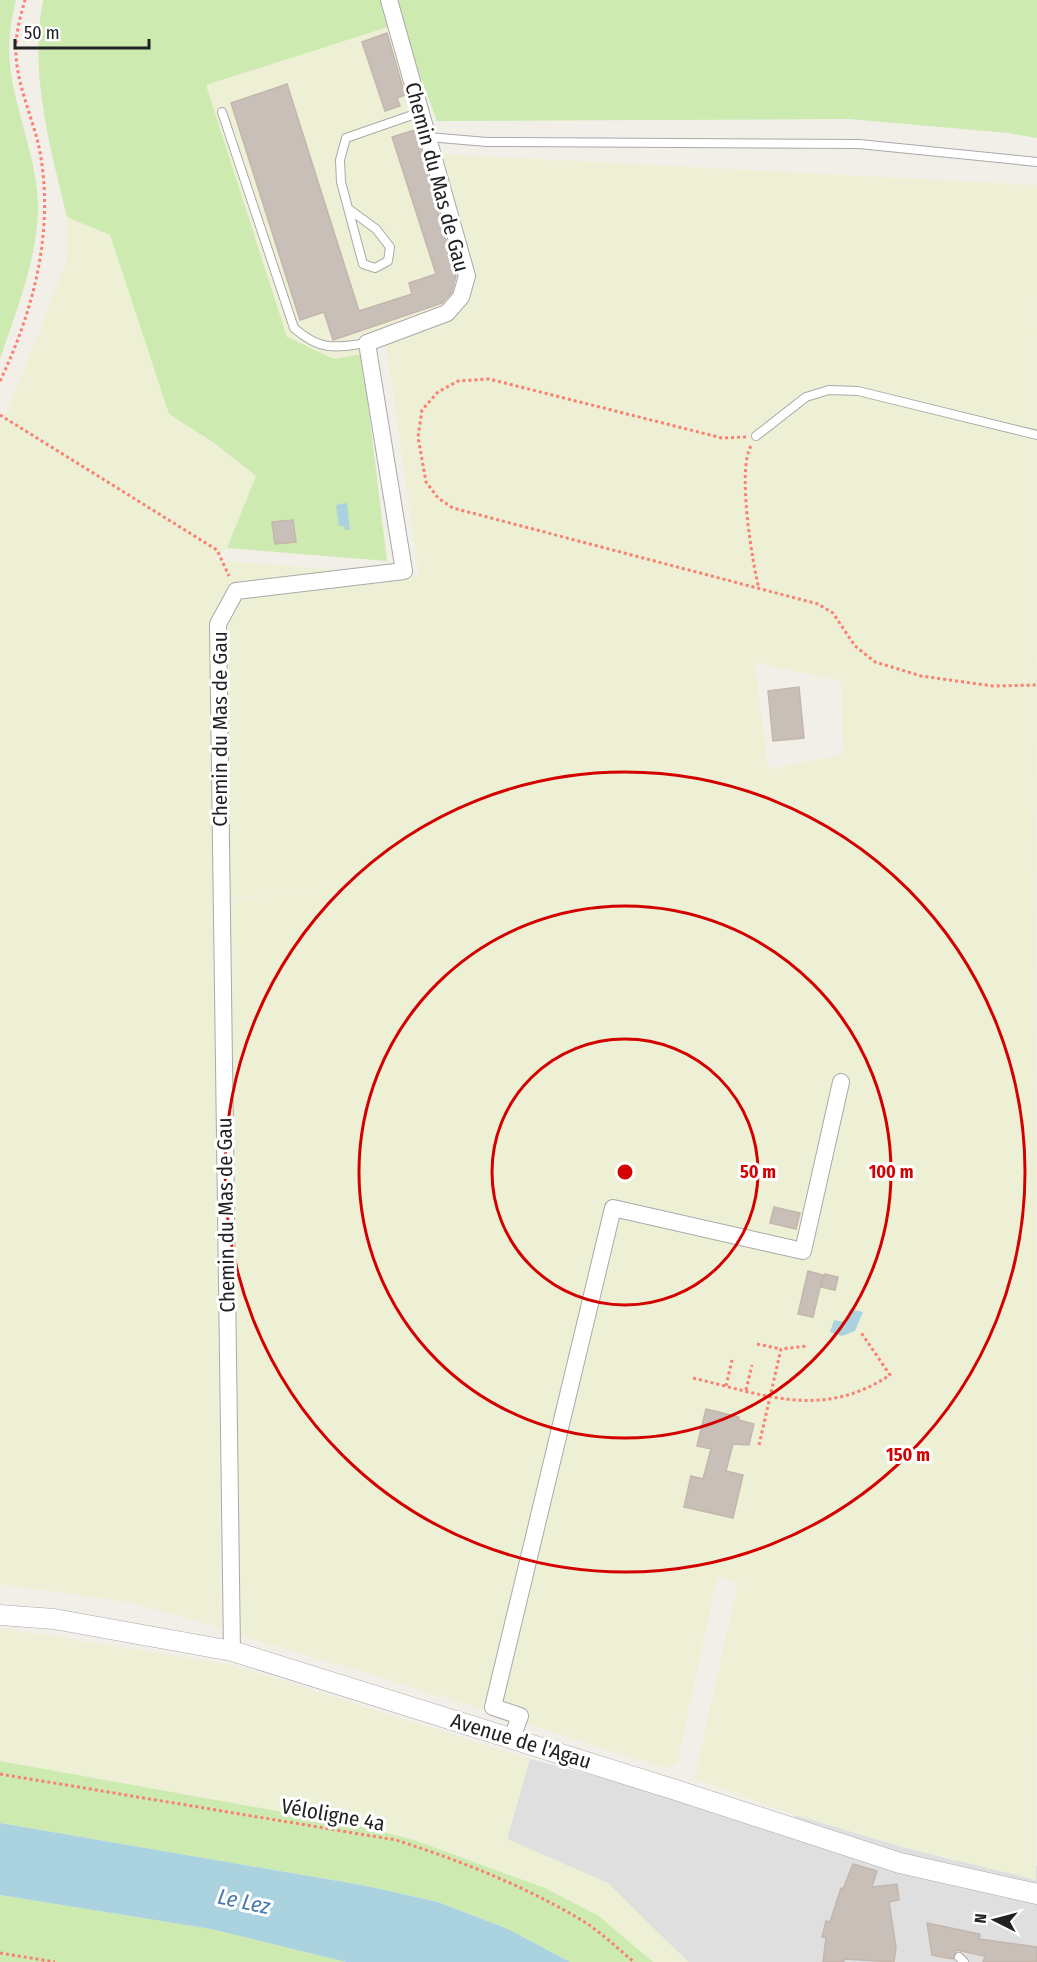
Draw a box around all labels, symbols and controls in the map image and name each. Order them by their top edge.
scale bar [15,12,148,50]
text: 50 m [24,22,60,44]
street label: Chemin du Mas de Gau [399,79,475,275]
street label: Chemin du Mas de Gau [207,631,233,827]
street label: Chemin du Mas de Gau [211,1117,241,1313]
text: 50 m [740,1161,776,1183]
text: 100 m [869,1161,913,1183]
centre of rings [615,1162,635,1182]
text: 150 m [886,1444,930,1466]
street label: Avenue de l'Agau [448,1707,594,1775]
street label: Véloligne 4a [279,1793,387,1837]
water label: Le Lez [215,1883,273,1920]
north arrow [965,1890,1025,1950]
text: N [971,1913,991,1924]

